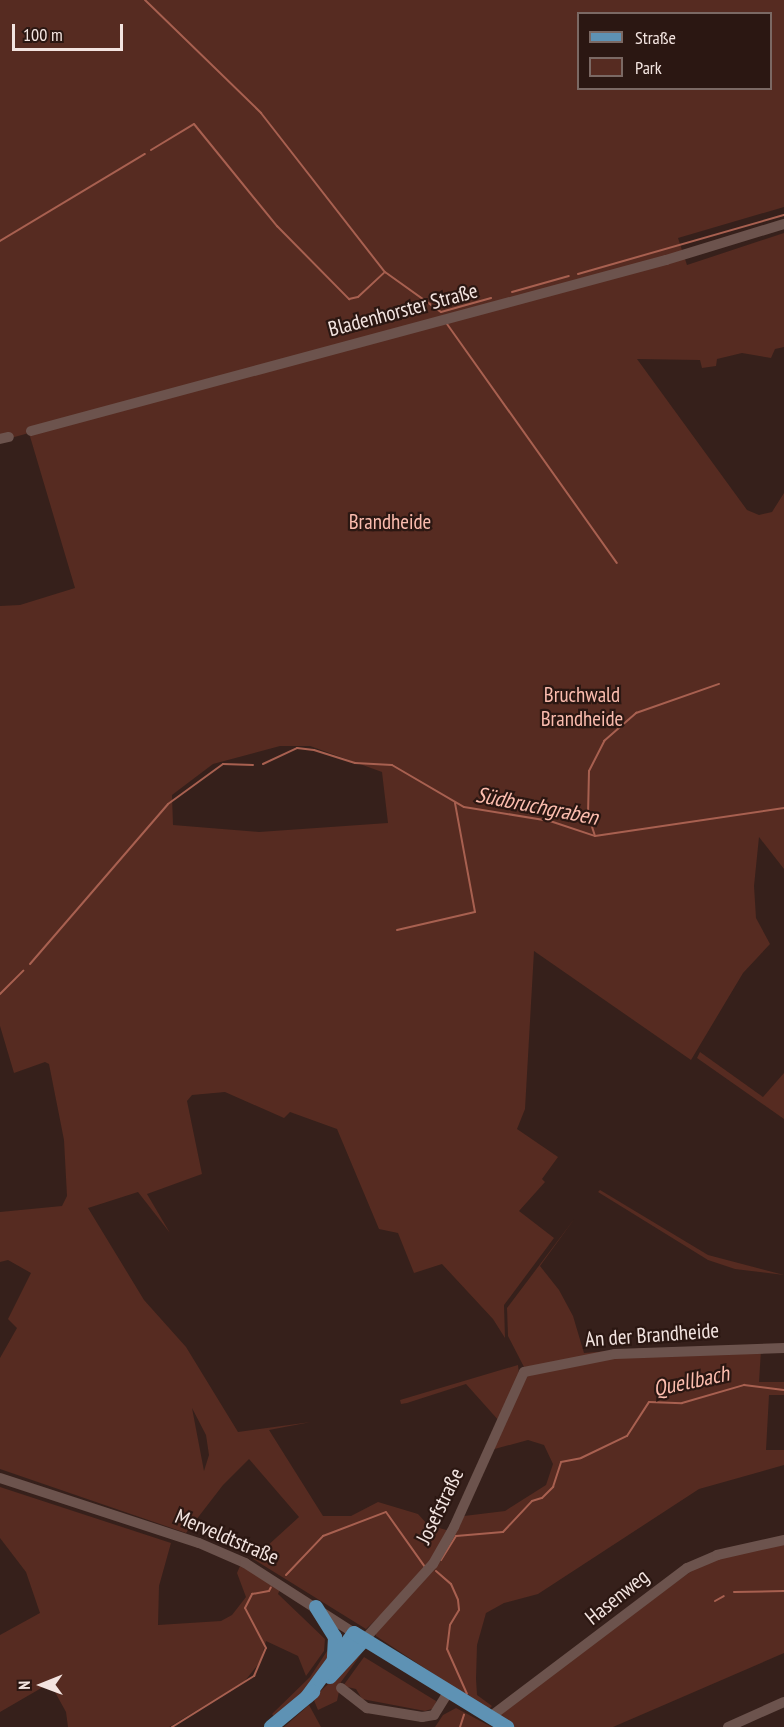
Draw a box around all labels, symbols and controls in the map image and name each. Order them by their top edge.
scale bar [15,12,126,50]
legend [577,12,772,90]
text: 100 m [23,23,63,46]
text: Straße [635,26,676,49]
text: Park [635,56,662,79]
street label: Bladenhorster Straße [326,278,480,342]
park label: Brandheide [349,509,431,535]
park label: Bruchwald Brandheide [541,682,623,732]
water label: Südbruchgraben [474,781,600,831]
street label: An der Brandheide [584,1318,720,1352]
water label: Quellbach [651,1360,731,1402]
street label: Josefstraße [411,1464,469,1548]
street label: Merveldtstraße [171,1504,283,1570]
street label: Hasenweg [580,1564,654,1630]
north arrow [12,1655,72,1715]
text: N [14,1681,34,1690]

